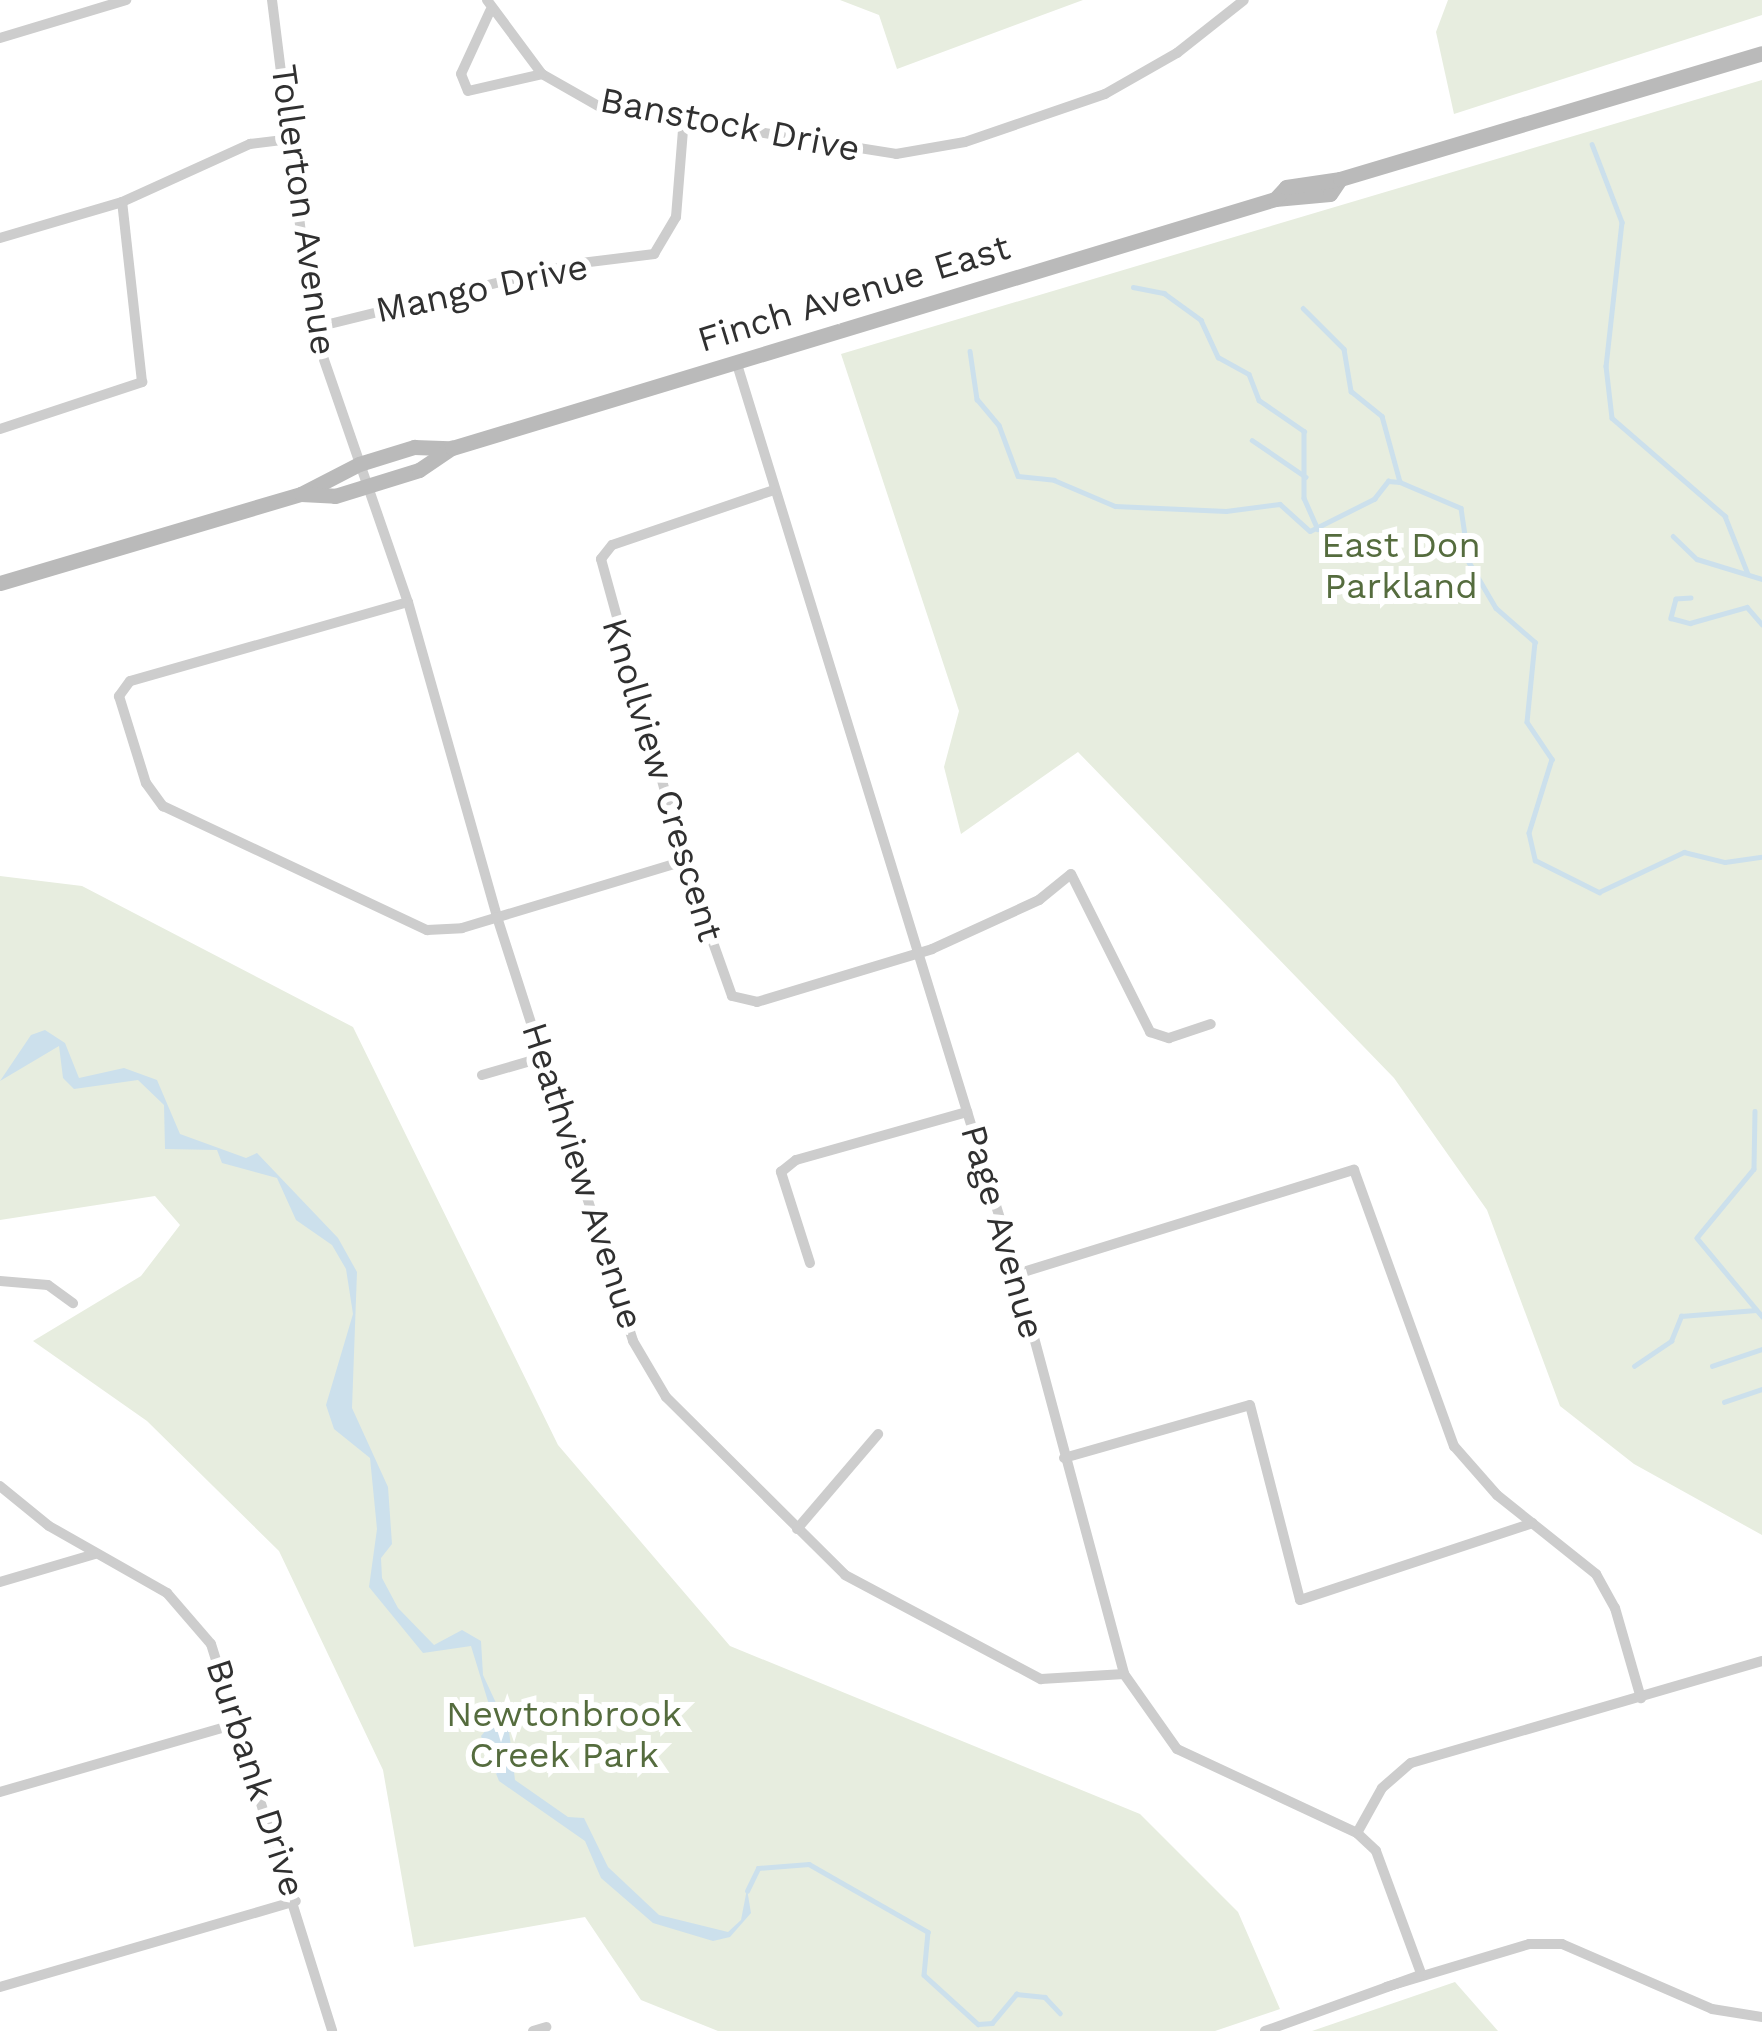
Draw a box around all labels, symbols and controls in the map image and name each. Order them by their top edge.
street label: Tollerton Avenue [261,61,345,359]
street label: Banstock Drive [596,79,864,171]
street label: Finch Avenue East [692,226,1016,362]
street label: Mango Drive [372,245,592,333]
park label: East Don Parkland [1321,523,1481,608]
street label: Knollview Crescent [592,613,732,947]
street label: Heathview Avenue [512,1016,652,1336]
street label: Page Avenue [951,1119,1053,1345]
street label: Burbank Drive [196,1653,314,1903]
park label: Newtonbrook Creek Park [446,1692,682,1777]

